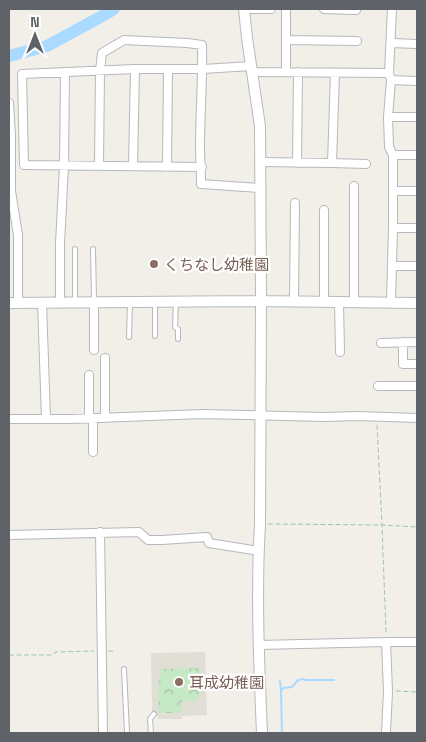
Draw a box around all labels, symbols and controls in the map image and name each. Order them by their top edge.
north arrow [10,10,60,60]
text: N [30,13,40,31]
place label: くちなし幼稚園 [164,255,269,274]
marker: くちなし幼稚園 [148,258,160,270]
place label: 耳成幼稚園 [189,673,264,692]
marker: 耳成幼稚園 [173,676,185,688]

